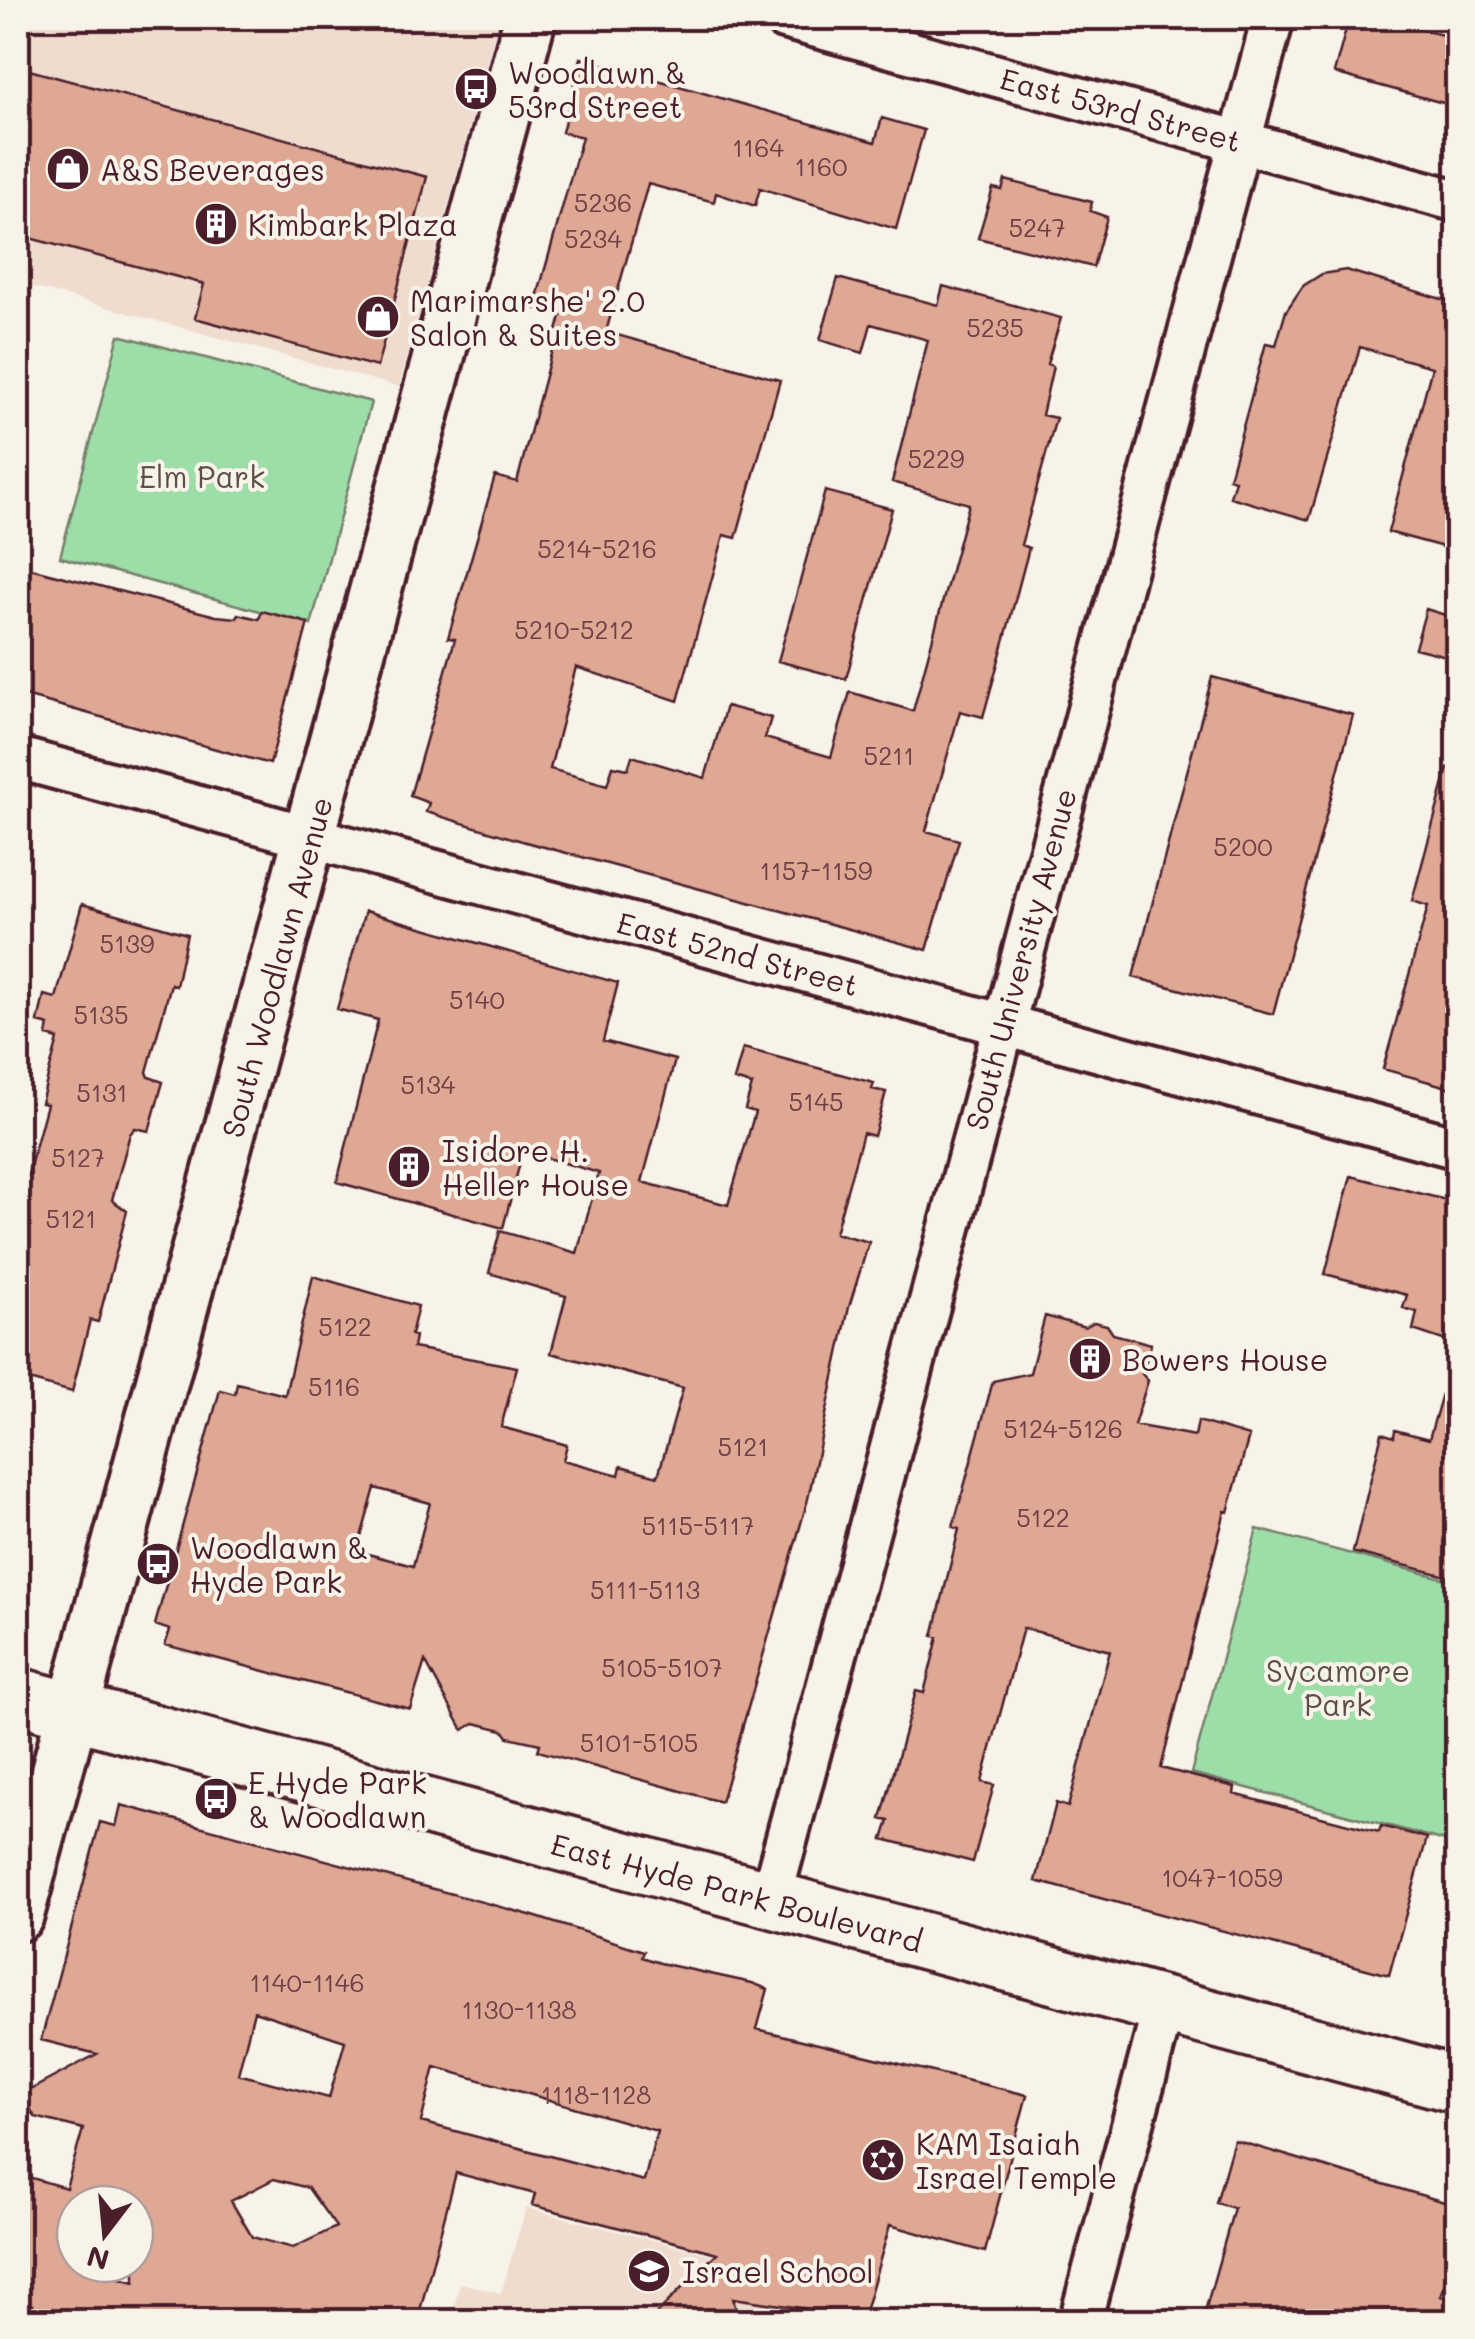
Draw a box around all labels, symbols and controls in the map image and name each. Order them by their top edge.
place label: Woodlawn & 53rd Street [508,52,686,126]
street label: East 53rd Street [996,58,1246,160]
bus stop icon: Woodlawn & 53rd Street [453,66,499,112]
house number: 1164 [732,131,784,163]
shop icon: A&S Beverages [45,146,91,192]
place label: A&S Beverages [100,149,325,189]
house number: 1160 [795,150,847,182]
house number: 5236 [574,186,632,218]
building icon: Kimbark Plaza [193,201,239,247]
place label: Kimbark Plaza [248,204,458,244]
house number: 5247 [1008,211,1066,243]
house number: 5234 [564,222,622,254]
place label: Marimarshe' 2.0 Salon & Suites [410,280,645,354]
shop icon: Marimarshe' 2.0 Salon & Suites [355,294,401,340]
house number: 5235 [966,311,1024,343]
house number: 5229 [907,442,965,474]
park label: Elm Park [139,456,265,496]
house number: 5214-5216 [537,532,657,564]
house number: 5210-5212 [514,613,634,645]
house number: 5211 [864,739,914,771]
street label: South University Avenue [955,784,1085,1134]
street label: South Woodlawn Avenue [211,792,341,1142]
house number: 5200 [1213,830,1273,862]
house number: 1157-1159 [759,854,873,886]
street label: East 52nd Street [613,902,863,1004]
house number: 5139 [99,927,155,959]
house number: 5140 [449,983,505,1015]
house number: 5135 [74,998,128,1030]
house number: 5134 [400,1068,456,1100]
house number: 5131 [76,1076,128,1108]
house number: 5145 [788,1085,844,1117]
place label: Isidore H. Heller House [442,1130,629,1204]
house number: 5127 [51,1141,105,1173]
building icon: Isidore H. Heller House [386,1144,432,1190]
house number: 5121 [46,1202,96,1234]
house number: 5122 [318,1310,372,1342]
building icon: Bowers House [1067,1336,1113,1382]
place label: Bowers House [1122,1339,1328,1379]
house number: 5116 [308,1370,360,1402]
house number: 5124-5126 [1003,1412,1123,1444]
house number: 5121 [718,1430,768,1462]
house number: 5122 [1016,1501,1070,1533]
house number: 5115-5117 [642,1509,754,1541]
place label: Woodlawn & Hyde Park [190,1527,368,1601]
bus stop icon: Woodlawn & Hyde Park [135,1541,181,1587]
house number: 5111-5113 [590,1573,700,1605]
park label: Sycamore Park [1266,1650,1410,1724]
house number: 5105-5107 [601,1651,723,1683]
house number: 5101-5105 [580,1726,698,1758]
place label: E Hyde Park & Woodlawn [248,1762,427,1836]
bus stop icon: E Hyde Park & Woodlawn [193,1776,239,1822]
street label: East Hyde Park Boulevard [547,1823,927,1961]
house number: 1047-1059 [1161,1861,1283,1893]
house number: 1140-1146 [249,1966,365,1998]
house number: 1130-1138 [461,1993,577,2025]
house number: 1118-1128 [541,2078,651,2110]
place label: KAM Isaiah Israel Temple [916,2123,1117,2197]
synagogue icon: KAM Isaiah Israel Temple [860,2137,906,2183]
north arrow [55,2184,155,2284]
text: N [83,2239,113,2279]
school or university icon: Israel School [626,2248,672,2294]
place label: Israel School [682,2251,874,2291]

